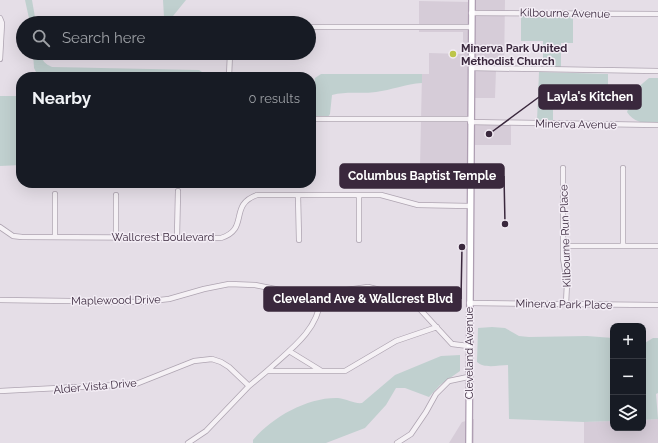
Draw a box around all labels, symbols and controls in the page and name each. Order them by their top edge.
street label: Kilbourne Avenue [520,6,611,21]
search box [16,16,316,60]
icon: search [30,27,52,49]
text: Search here [62,29,145,47]
place label: Minerva Park United Methodist Church [461,42,567,68]
marker: Minerva Park United Methodist Church [448,49,458,59]
callout: Layla's Kitchen [539,85,641,109]
text: Nearby [32,88,91,108]
text: Layla's Kitchen [547,90,633,104]
text: 0 results [249,91,300,106]
street label: Minerva Avenue [535,117,617,132]
callout: Columbus Baptist Temple [340,164,504,188]
text: Columbus Baptist Temple [348,169,496,183]
street label: Kilbourne Run Place [557,184,574,288]
street label: Wallcrest Boulevard [112,231,215,244]
callout: Cleveland Ave & Wallcrest Blvd [264,287,461,311]
text: Cleveland Ave & Wallcrest Blvd [273,292,453,306]
street label: Maplewood Drive [71,293,161,308]
street label: Minerva Park Place [515,297,613,312]
street label: Cleveland Avenue [463,306,476,399]
map controls [610,323,646,431]
button: + [610,323,646,359]
button: − [610,359,646,395]
street label: Alder Vista Drive [53,376,138,397]
button: layers [610,395,646,431]

